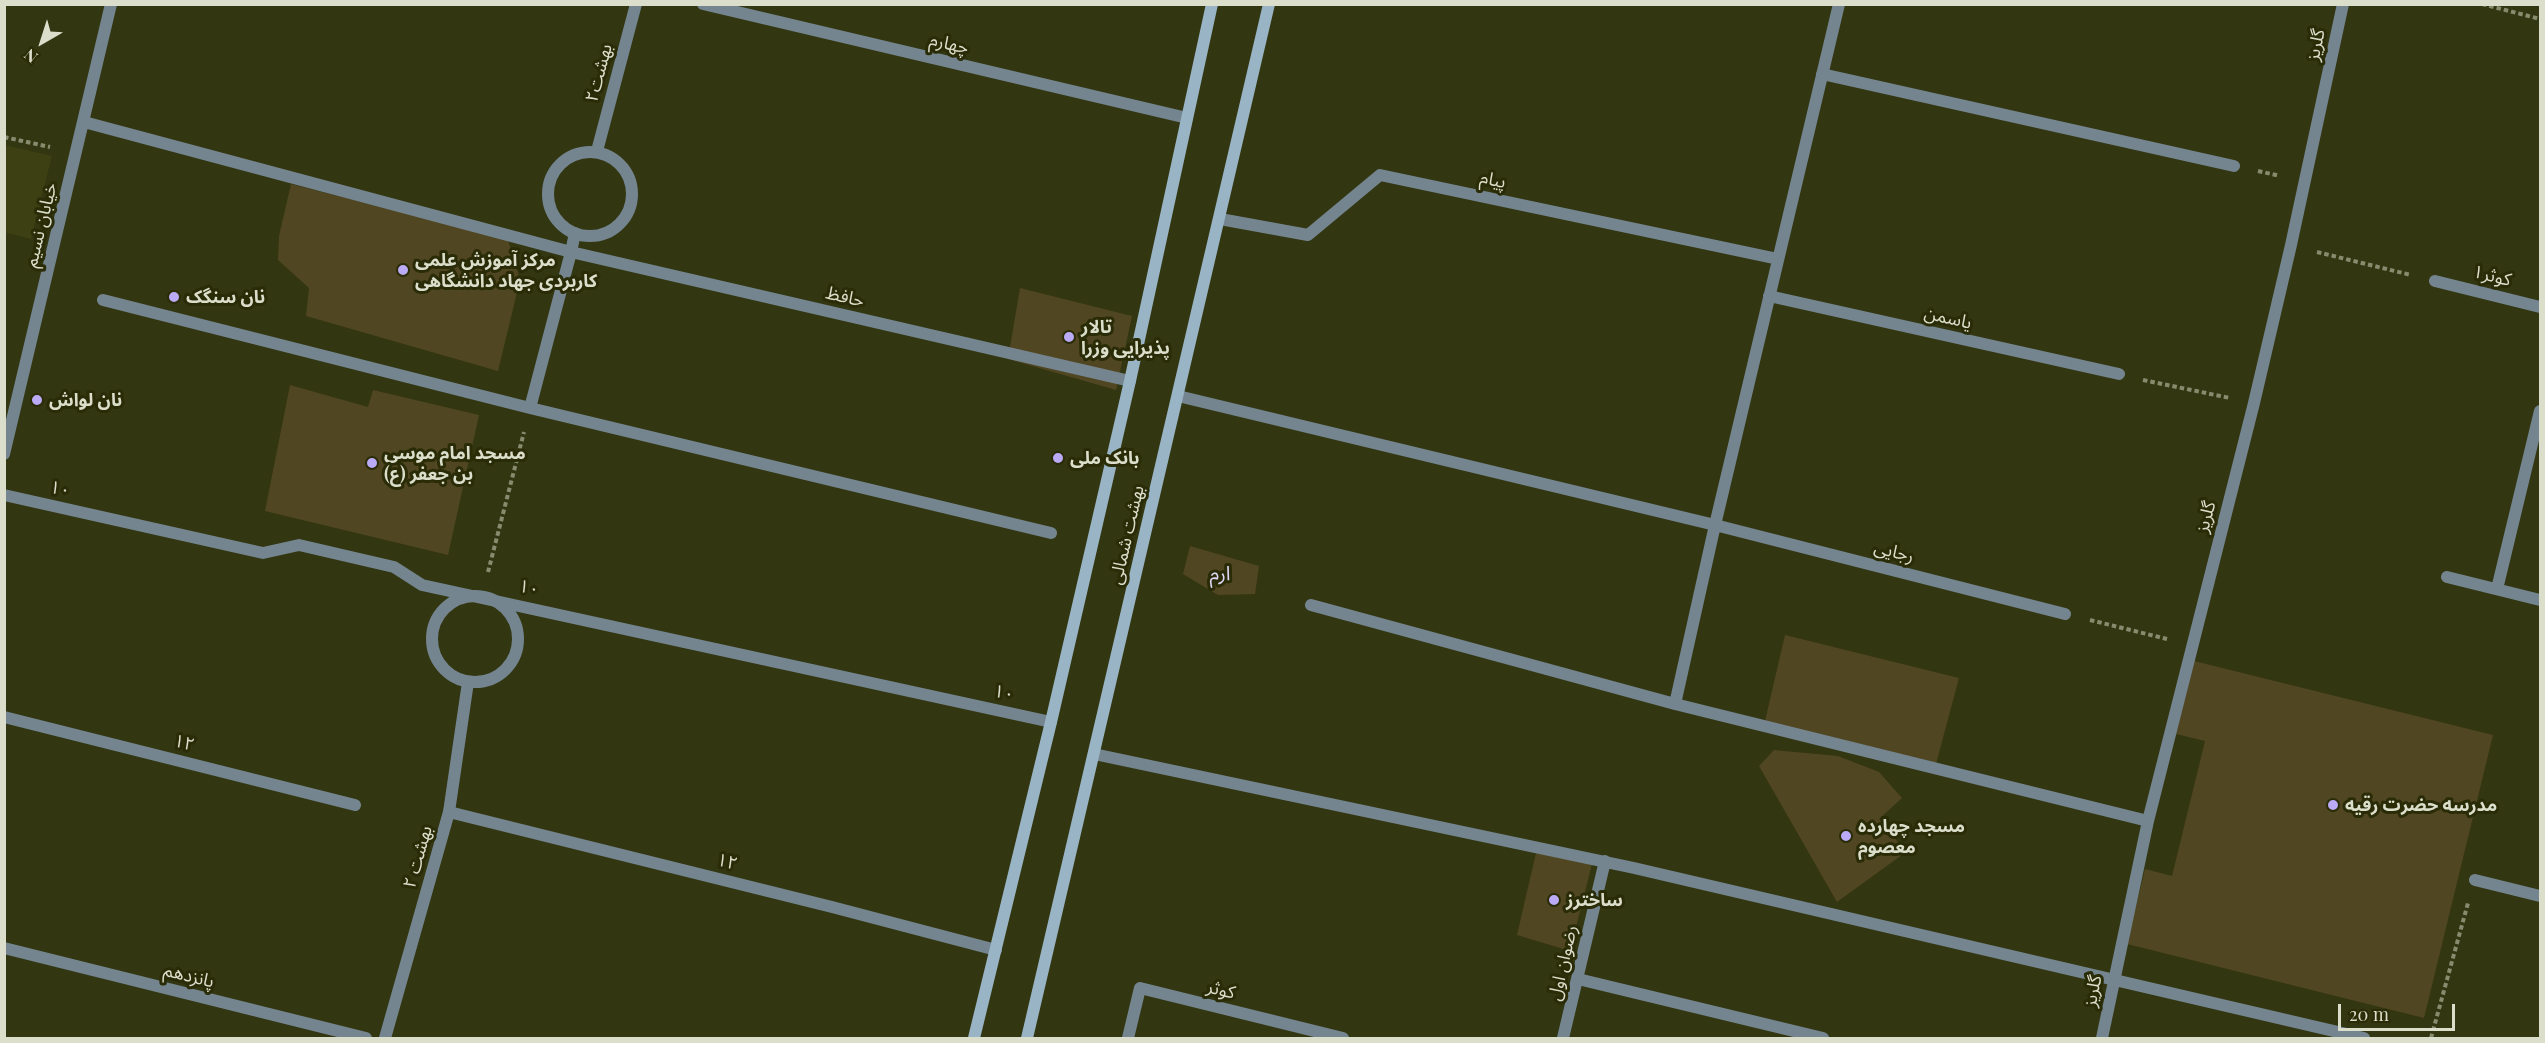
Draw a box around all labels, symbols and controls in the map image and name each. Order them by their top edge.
north arrow [12,12,72,72]
street label: گلریز [2302,27,2330,63]
street label: چهارم [927,29,971,59]
street label: بهشت۲ [581,42,617,104]
text: N [19,45,41,68]
street label: پیام [1478,167,1508,193]
street label: خیابان نسیم [20,180,62,270]
place label: مرکز آموزش علمی کاربردی جهاد دانشگاهی [415,249,597,292]
street label: کوثر۱ [2471,261,2513,291]
marker: مرکز آموزش علمی کاربردی جهاد دانشگاهی [396,263,410,277]
street label: حافظ [824,282,866,312]
place label: نان سنگک [186,286,265,308]
marker: نان سنگک [167,290,181,304]
street label: یاسمن [1922,302,1974,334]
place label: تالار پذیرایی وزرا [1081,316,1170,358]
marker: تالار پذیرایی وزرا [1062,330,1076,344]
place label: نان لواش [49,389,122,411]
marker: نان لواش [30,393,44,407]
place label: مسجد امام موسی بن جعفر (ع) [384,442,526,484]
place label: بانک ملی [1070,447,1140,469]
marker: بانک ملی [1051,451,1065,465]
marker: مسجد امام موسی بن جعفر (ع) [365,456,379,470]
street label: ۱۰ [48,476,72,502]
street label: بهشت شمالی [1105,483,1149,587]
street label: گلریز [2191,499,2221,535]
street label: رجایی [1872,537,1916,567]
district label: ارم [1210,562,1230,586]
street label: ۱۰ [517,575,541,601]
street label: ۱۰ [992,680,1016,706]
street label: ۱۲ [171,730,197,756]
place label: مدرسه حضرت رقیه [2345,794,2497,816]
marker: مدرسه حضرت رقیه [2326,798,2340,812]
place label: مسجد چهارده معصوم [1858,815,1965,858]
street label: بهشت ۲ [399,823,437,891]
marker: مسجد چهارده معصوم [1839,829,1853,843]
street label: ۱۲ [714,849,740,875]
place label: ساخترز [1566,889,1623,911]
marker: ساخترز [1547,893,1561,907]
street label: رضوان اول [1544,923,1582,1003]
street label: پانزدهم [162,959,216,993]
street label: گلریز [2079,973,2107,1009]
street label: کوثر [1205,976,1237,1004]
scale bar [2341,992,2458,1030]
text: 20 m [2349,1002,2389,1026]

